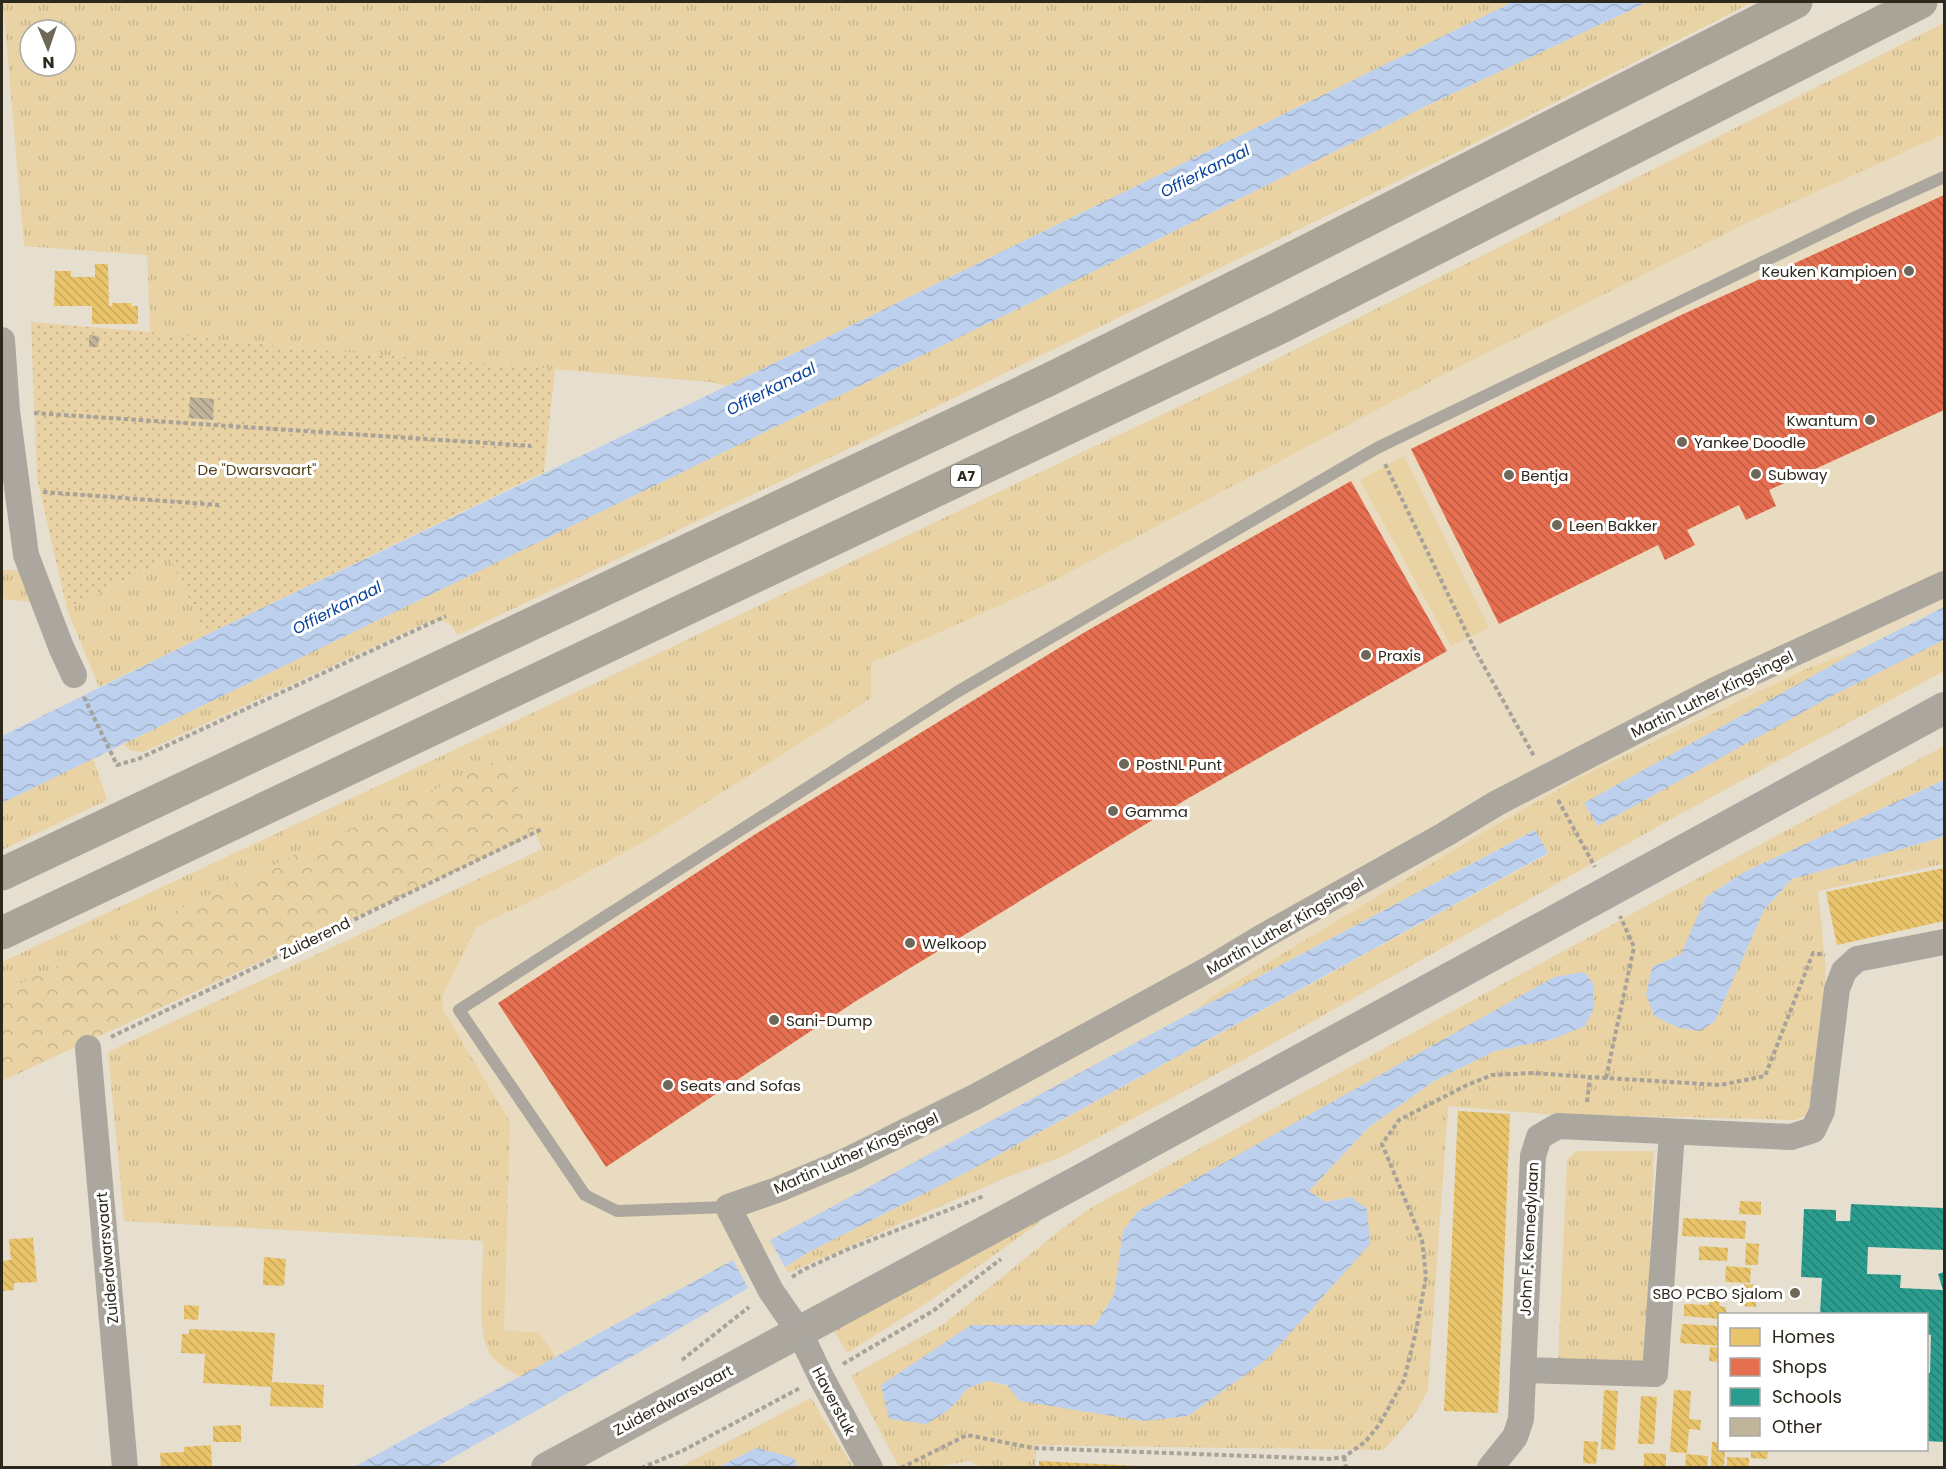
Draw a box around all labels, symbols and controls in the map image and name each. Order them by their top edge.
north arrow [18,18,78,78]
text: N [42,51,55,74]
water label: Offierkanaal [1156,139,1254,203]
place label: Keuken Kampioen [1762,261,1897,282]
marker: Keuken Kampioen [1902,264,1916,278]
water label: Offierkanaal [722,357,820,421]
place label: Kwantum [1786,410,1858,431]
marker: Kwantum [1863,413,1877,427]
place label: Yankee Doodle [1694,432,1806,453]
marker: Yankee Doodle [1675,435,1689,449]
park label: De "Dwarsvaart" [198,459,316,480]
place label: Subway [1768,464,1828,485]
road number: A7 [951,465,981,487]
place label: Bentja [1521,465,1568,486]
marker: Subway [1749,467,1763,481]
marker: Bentja [1502,468,1516,482]
place label: Leen Bakker [1569,515,1658,536]
marker: Leen Bakker [1550,518,1564,532]
water label: Offierkanaal [288,576,386,640]
place label: Praxis [1378,645,1421,666]
street label: Martin Luther Kingsingel [1627,646,1797,742]
marker: Praxis [1359,648,1373,662]
place label: PostNL Punt [1136,754,1222,775]
marker: PostNL Punt [1117,757,1131,771]
place label: Gamma [1125,801,1188,822]
marker: Gamma [1106,804,1120,818]
street label: Martin Luther Kingsingel [1203,872,1367,980]
street label: Zuiderend [276,912,354,964]
place label: Welkoop [922,933,987,954]
marker: Welkoop [903,936,917,950]
place label: Sani-Dump [786,1010,872,1031]
marker: Sani-Dump [767,1013,781,1027]
place label: Seats and Sofas [680,1075,801,1096]
marker: Seats and Sofas [661,1078,675,1092]
street label: Martin Luther Kingsingel [770,1107,942,1199]
street label: John F. Kennedylaan [1514,1161,1544,1317]
street label: Zuiderdwarsvaart [91,1191,123,1325]
place label: SBO PCBO Sjalom [1653,1283,1783,1304]
marker: SBO PCBO Sjalom [1788,1286,1802,1300]
legend [1718,1313,1928,1451]
text: Homes [1772,1324,1835,1349]
text: Shops [1772,1354,1827,1379]
street label: Zuiderdwarsvaart [610,1360,736,1440]
street label: Haverstuk [807,1363,861,1439]
text: Schools [1772,1384,1842,1409]
text: Other [1772,1414,1822,1439]

